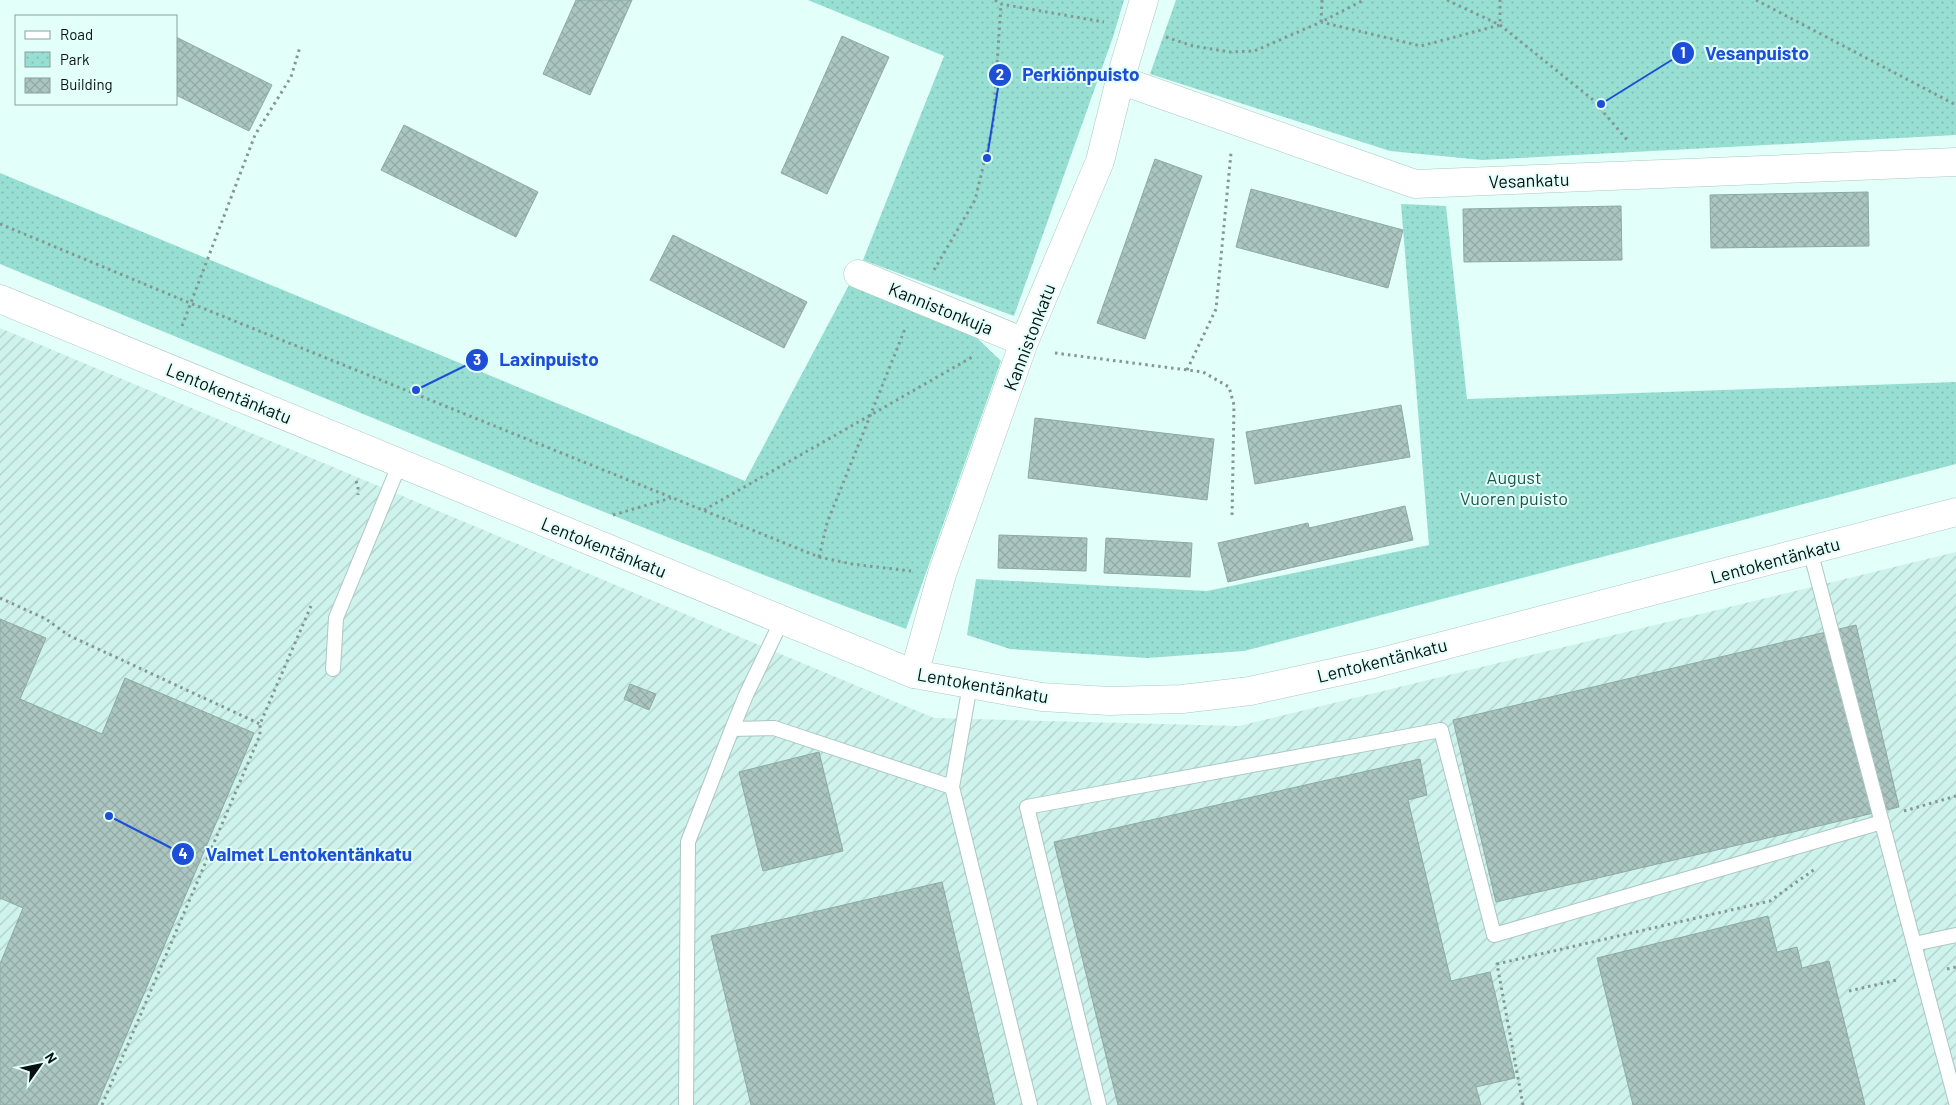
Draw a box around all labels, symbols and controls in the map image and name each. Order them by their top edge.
legend [15,15,178,105]
text: Road [60,25,93,43]
callout: Vesanpuisto [1670,36,1819,70]
text: Vesanpuisto [1705,41,1809,64]
text: 1 [1680,43,1686,61]
text: Park [60,50,90,68]
callout: Perkiönpuisto [988,58,1150,92]
text: Perkiönpuisto [1022,62,1140,85]
text: 2 [996,65,1004,83]
text: Building [60,75,113,93]
street label: Vesankatu [1488,168,1570,192]
street label: Kannistonkuja [885,277,997,339]
street label: Kannistonkatu [999,280,1059,394]
callout: Laxinpuisto [465,343,609,377]
text: Laxinpuisto [499,347,599,370]
text: 3 [473,350,481,368]
street label: Lentokentänkatu [163,358,295,428]
park label: August Vuoren puisto [1460,466,1568,509]
street label: Lentokentänkatu [538,512,670,582]
street label: Lentokentänkatu [1708,532,1842,588]
street label: Lentokentänkatu [1315,633,1449,687]
street label: Lentokentänkatu [916,663,1050,707]
callout: Valmet Lentokentänkatu [171,837,422,871]
text: Valmet Lentokentänkatu [206,842,412,865]
text: 4 [178,844,188,862]
north arrow [15,1040,65,1090]
text: N [42,1049,61,1066]

